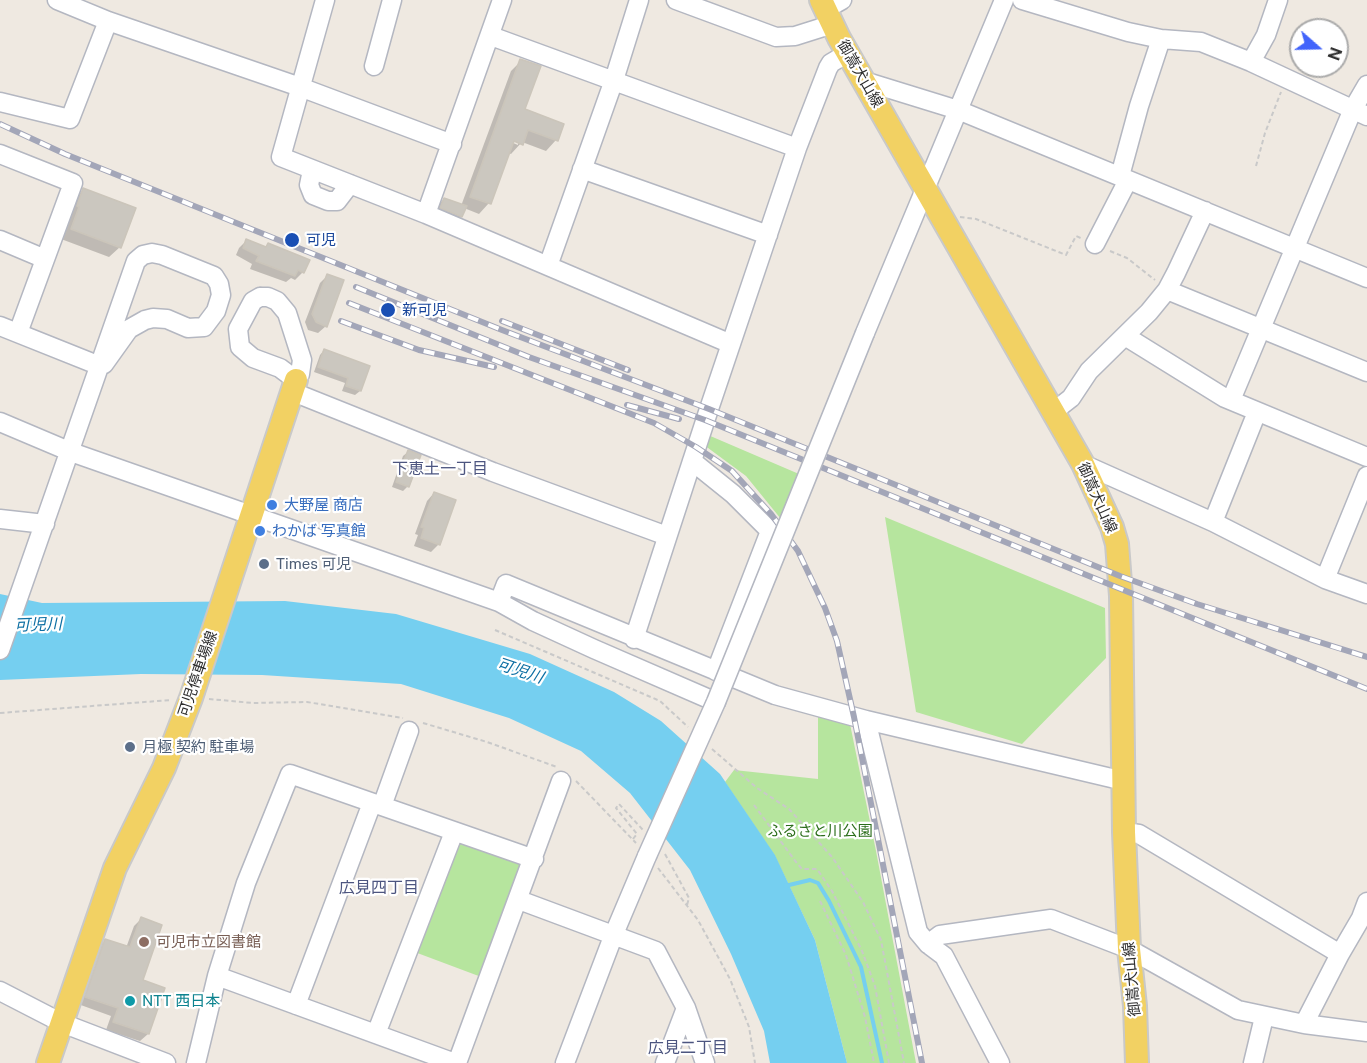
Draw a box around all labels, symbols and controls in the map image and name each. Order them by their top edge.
north arrow [1289,18,1349,78]
street label: 御嵩犬山線 [833,37,887,111]
text: N [1323,45,1346,63]
marker: 可児 [283,231,301,249]
place label: 可児 [306,231,336,249]
marker: 新可児 [379,301,397,319]
place label: 新可児 [402,301,447,319]
district label: 下恵土一丁目 [392,459,488,479]
street label: 御嵩犬山線 [1074,460,1120,536]
place label: 大野屋 商店 [284,496,363,514]
marker: 大野屋 商店 [265,498,279,512]
place label: わかば 写真館 [272,522,366,540]
marker: わかば 写真館 [253,524,267,538]
place label: Times 可児 [276,555,351,573]
marker: Times 可児 [257,557,271,571]
water label: 可児川 [14,615,62,635]
street label: 可児停車場線 [175,629,221,719]
water label: 可児川 [494,654,546,688]
place label: 月極 契約 駐車場 [142,738,254,756]
marker: 月極 契約 駐車場 [123,740,137,754]
park label: ふるさと川公園 [768,822,872,840]
district label: 広見四丁目 [339,878,419,898]
place label: 可児市立図書館 [156,933,261,951]
marker: 可児市立図書館 [137,935,151,949]
street label: 御嵩犬山線 [1120,941,1144,1017]
place label: NTT 西日本 [142,992,220,1010]
marker: NTT 西日本 [123,994,137,1008]
district label: 広見二丁目 [648,1038,728,1058]

